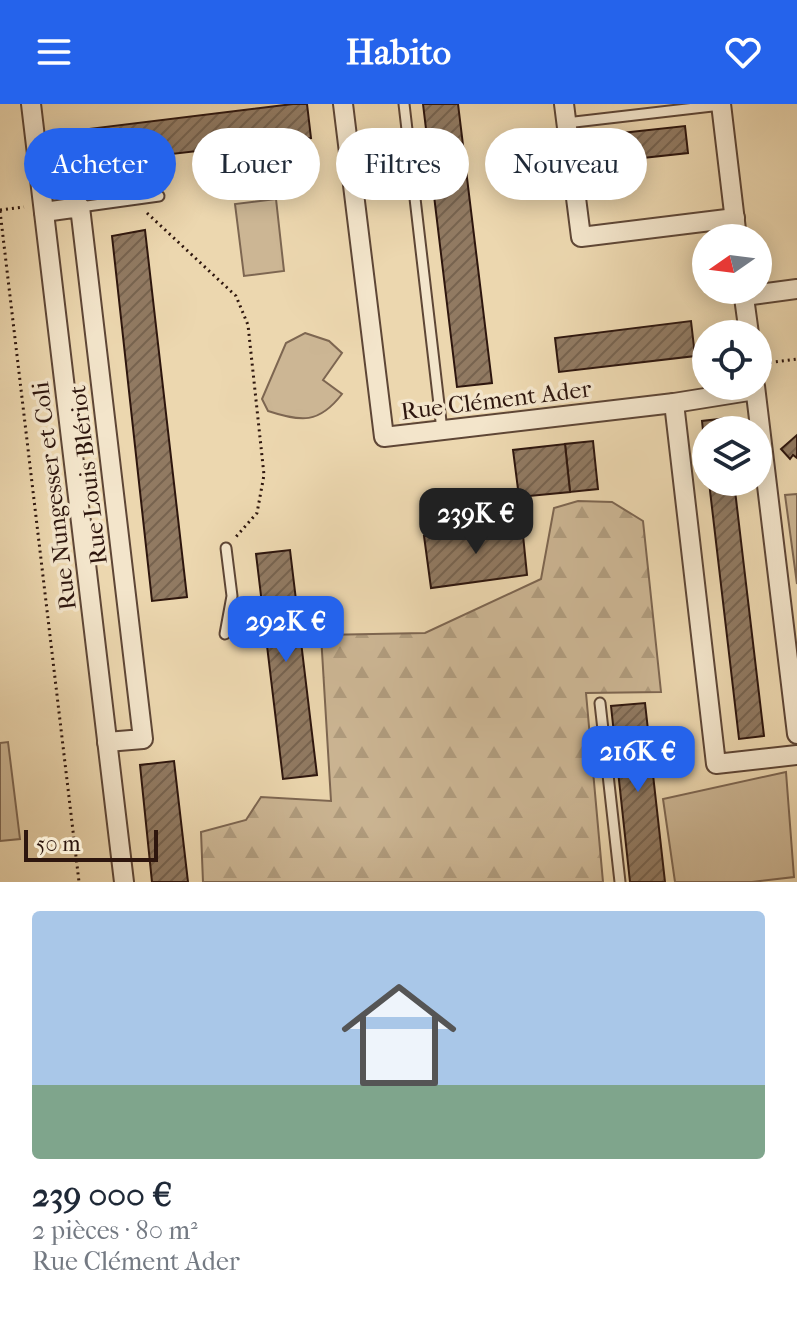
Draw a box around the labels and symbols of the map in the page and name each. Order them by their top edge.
north arrow [692,224,772,304]
street label: Rue Clément Ader [399,374,594,426]
street label: Rue Nungesser et Coli [26,380,82,612]
street label: Rue Louis Blériot [63,383,113,566]
pin: 239K € [411,488,541,556]
pin: 292K € [221,596,351,664]
pin: 216K € [573,726,703,794]
scale bar [24,826,158,862]

